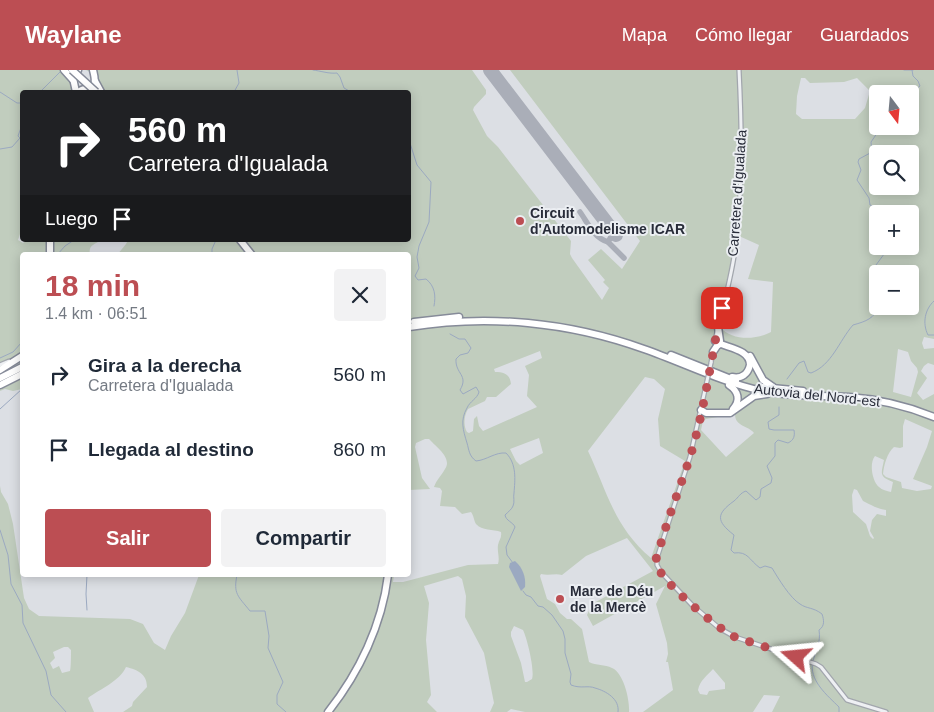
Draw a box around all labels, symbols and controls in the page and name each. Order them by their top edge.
text: Waylane [25,21,121,48]
text: Mapa [622,25,667,45]
text: Cómo llegar [695,25,792,45]
text: Guardados [820,25,909,45]
north arrow [869,85,919,135]
map controls [869,85,919,315]
icon: right [45,110,110,175]
text: 560 m [128,110,227,149]
street label: Carretera d'Igualada [725,129,749,257]
button: search [869,145,919,195]
text: Carretera d'Igualada [128,151,328,176]
icon: arrive [108,205,136,233]
place label: Circuit d'Automodelisme ICAR [530,205,685,237]
button: + [869,205,919,255]
text: Luego [45,208,98,229]
marker: Circuit d'Automodelisme ICAR [514,215,526,227]
button: − [869,265,919,315]
text: 18 min [45,269,140,302]
button: close [334,269,386,321]
pin [701,287,743,329]
icon: arrive [708,294,736,322]
text: 1.4 km · 06:51 [45,305,147,322]
text: Gira a la derecha [88,355,241,376]
icon: right [45,361,73,389]
text: 560 m [333,364,386,385]
text: Carretera d'Igualada [88,377,233,394]
street label: Autovia del Nord-est [753,380,881,410]
icon: arrive [45,436,73,464]
text: Llegada al destino [88,439,254,460]
text: 860 m [333,439,386,460]
button: Salir [45,509,211,567]
button: Compartir [221,509,386,567]
place label: Mare de Déu de la Mercè [570,583,653,615]
marker: Mare de Déu de la Mercè [554,593,566,605]
position arrow [769,630,821,682]

